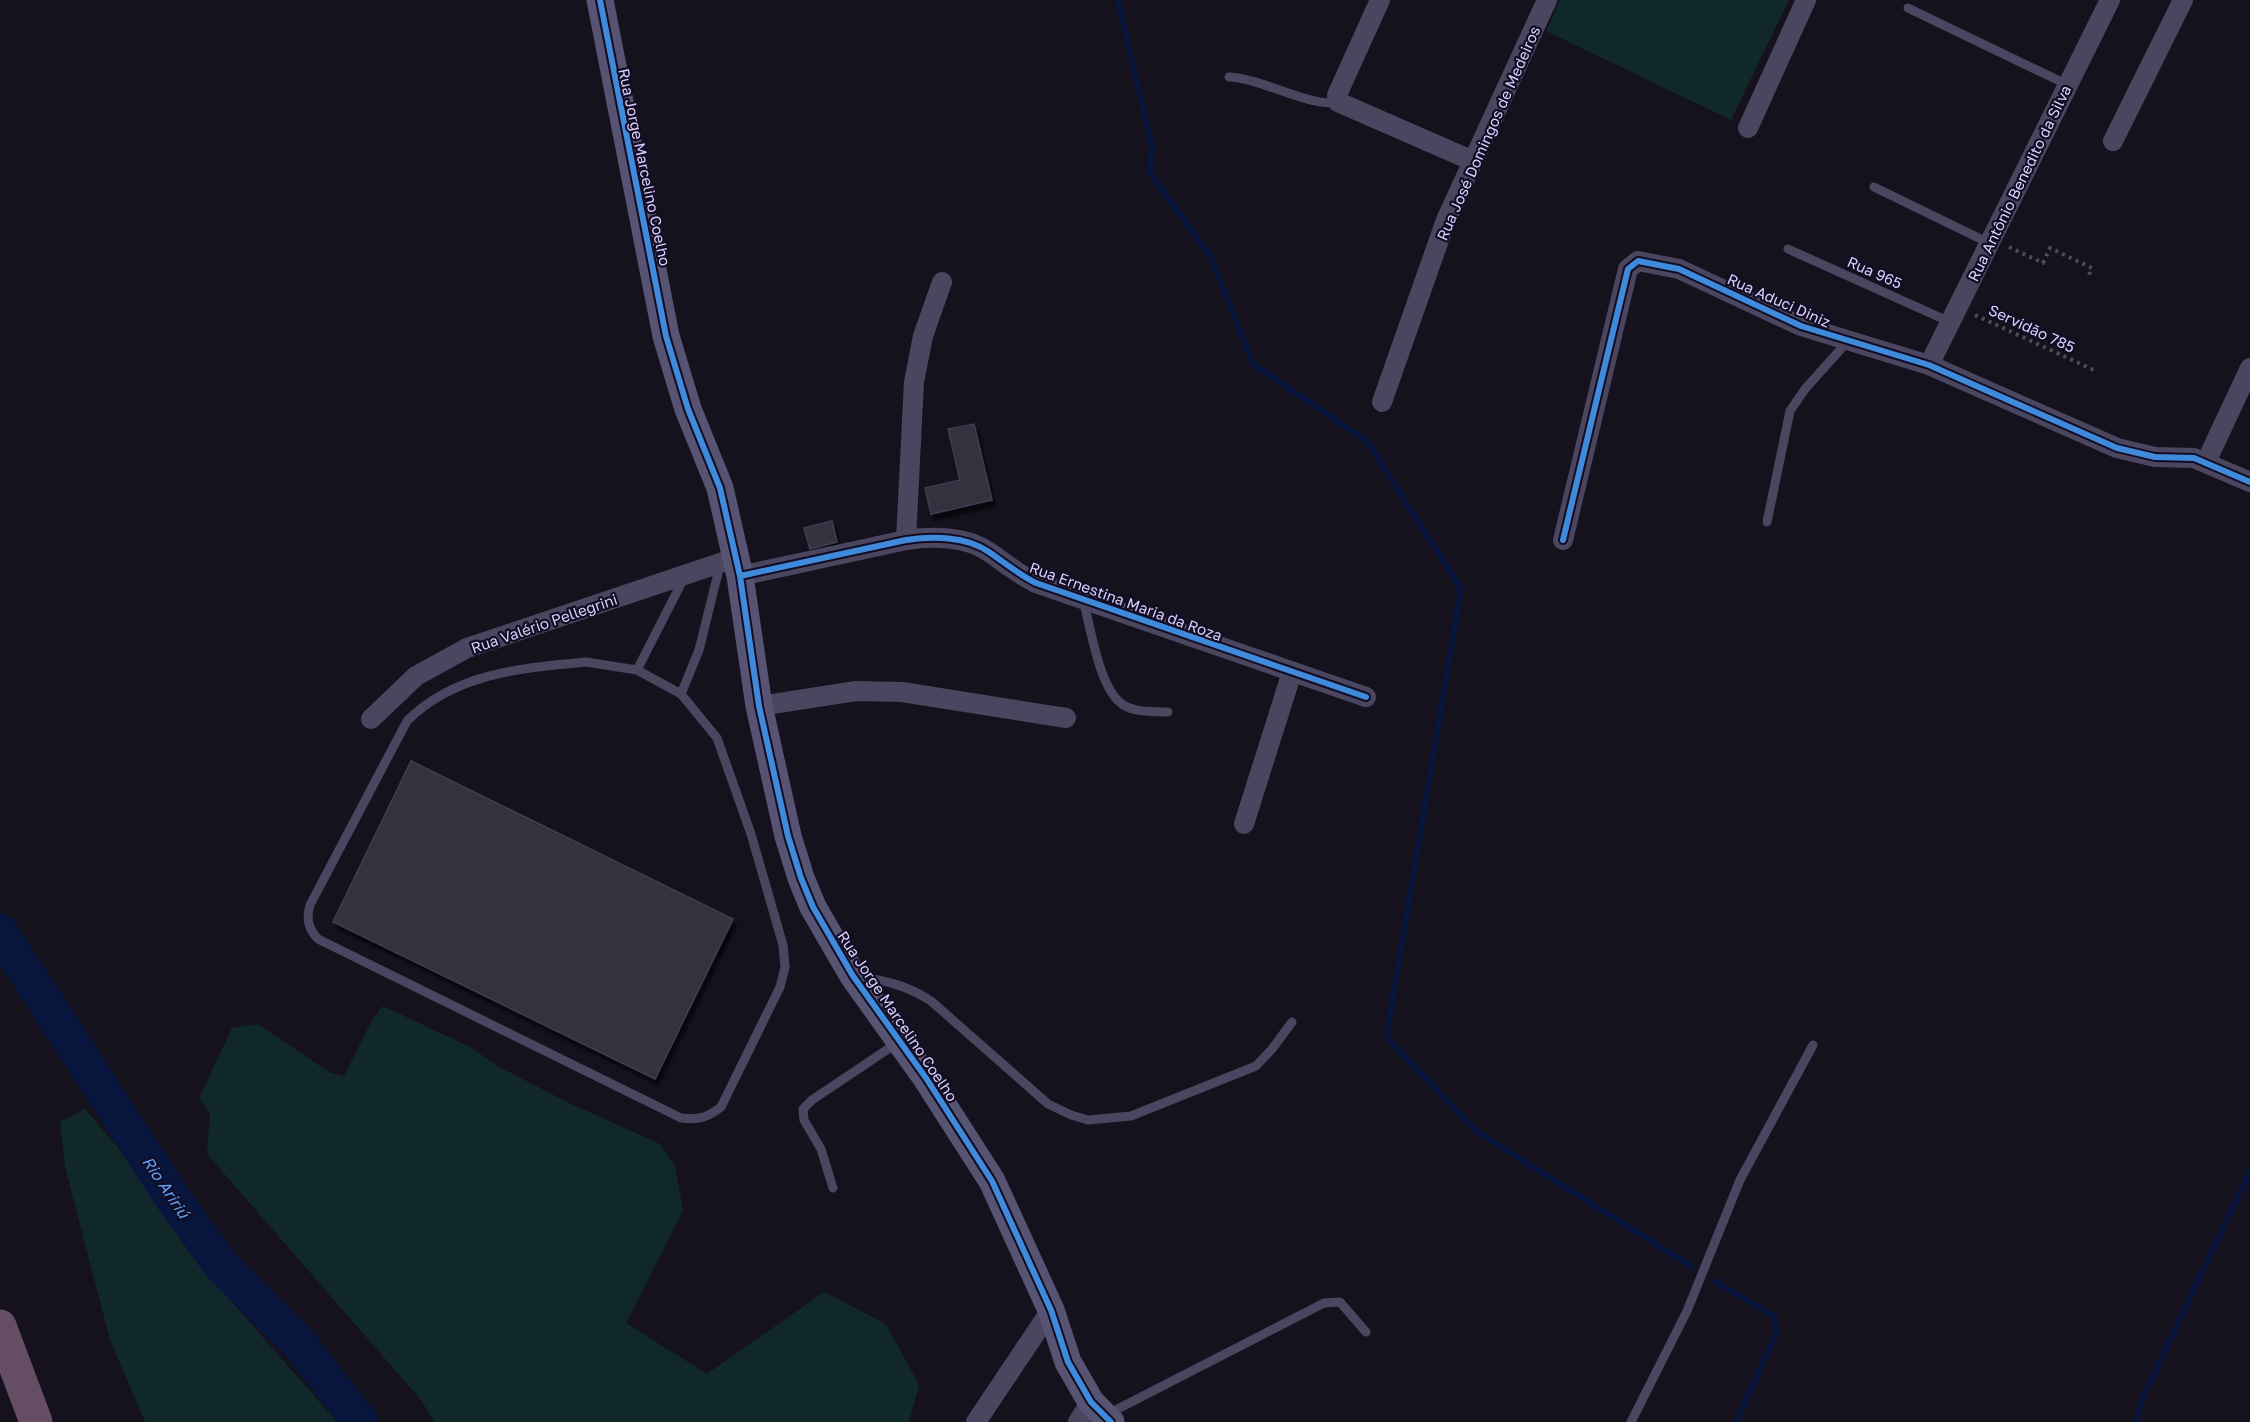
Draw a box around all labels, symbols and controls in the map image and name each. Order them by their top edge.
street label: Rua José Domingos de Medeiros [1432,23,1544,243]
street label: Rua Jorge Marcelino Coelho [615,67,675,267]
street label: Rua Antônio Benedito da Silva [1964,82,2074,284]
street label: Rua 965 [1845,252,1905,292]
street label: Rua Aduci Diniz [1725,269,1834,331]
street label: Servidão 785 [1986,300,2078,356]
street label: Rua Ernestina Maria da Roza [1027,558,1225,644]
street label: Rua Valério Pellegrini [468,589,620,657]
street label: Rua Jorge Marcelino Coelho [834,927,962,1105]
water label: Rio Aririú [138,1152,195,1223]

